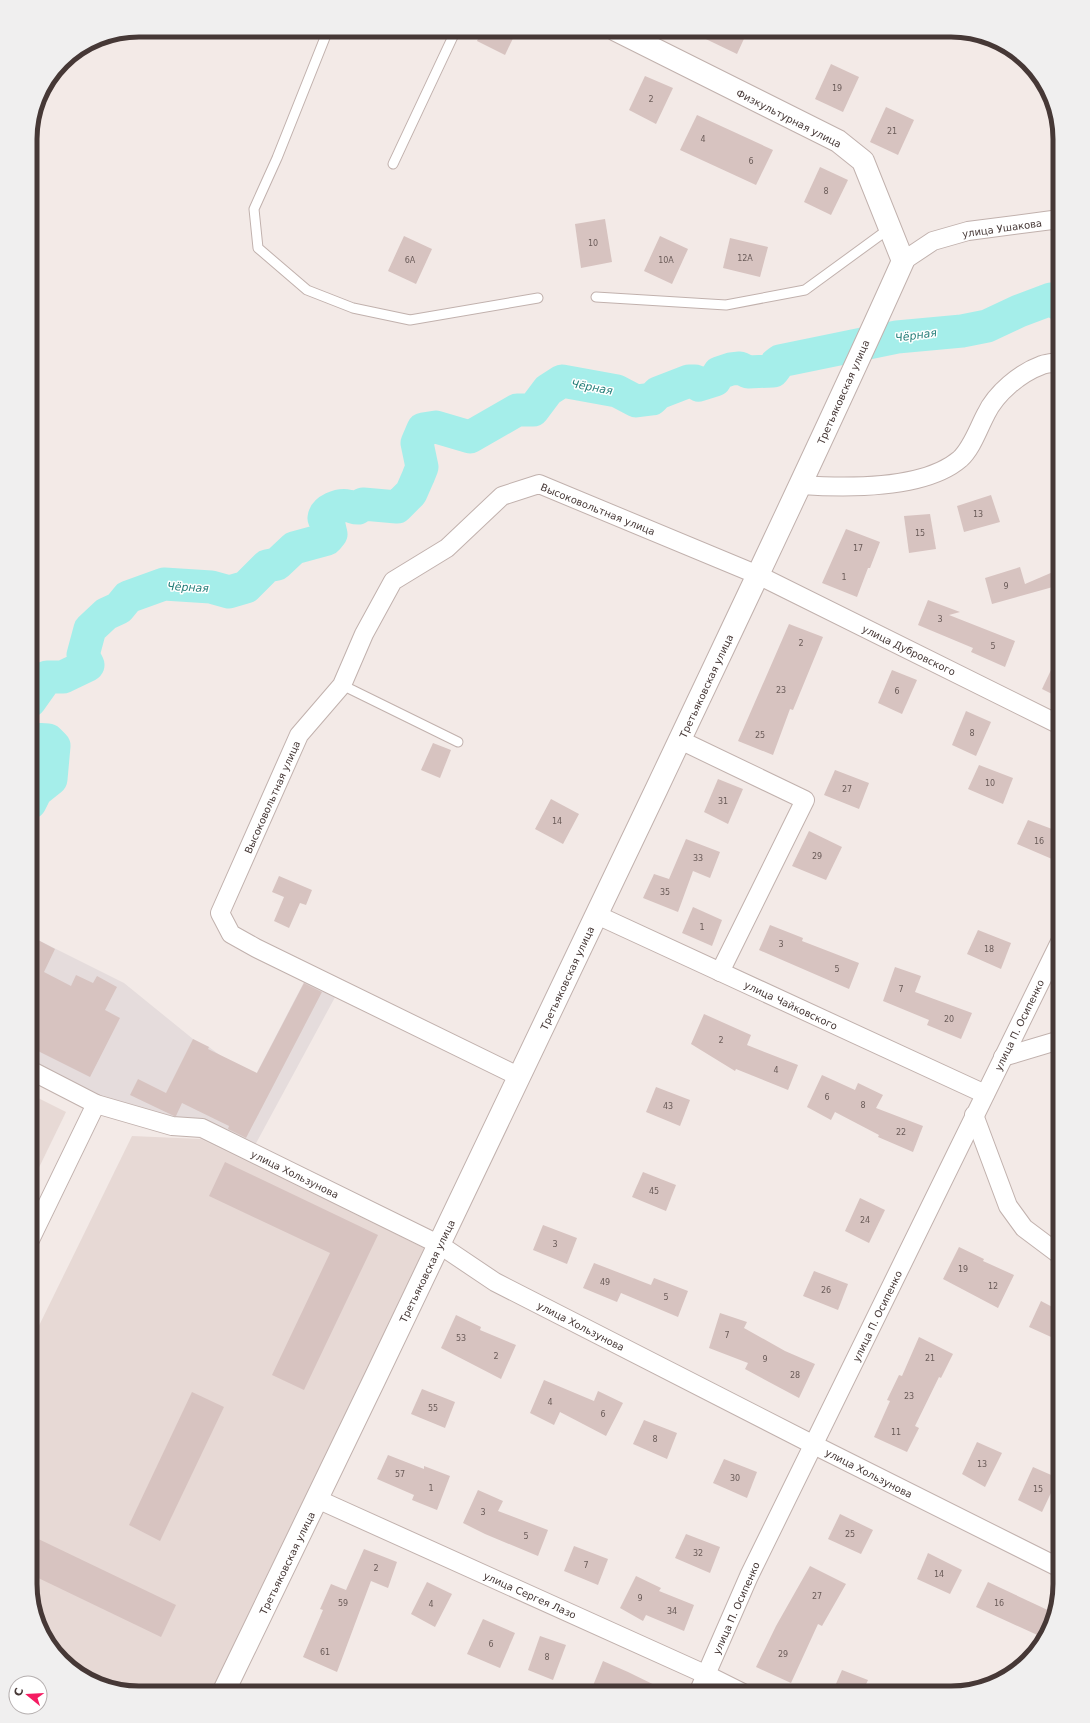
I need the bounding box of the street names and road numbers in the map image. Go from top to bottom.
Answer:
street label: Физкультурная улица [734,87,843,150]
street label: улица Ушакова [961,217,1043,240]
street label: Третьяковская улица [815,338,871,447]
street label: Высоковольтная улица [539,481,657,537]
street label: улица Дубровского [860,623,957,678]
street label: Третьяковская улица [677,633,735,741]
street label: Высоковольтная улица [243,739,302,855]
street label: Третьяковская улица [538,925,596,1033]
street label: улица П. Осипенко [993,978,1046,1073]
street label: улица Чайковского [742,979,839,1032]
street label: улица Хользунова [249,1148,340,1200]
street label: Третьяковская улица [397,1218,457,1325]
street label: улица П. Осипенко [851,1269,904,1364]
street label: улица Хользунова [535,1300,626,1353]
street label: улица Хользунова [823,1447,914,1500]
street label: Третьяковская улица [257,1510,317,1617]
street label: улица П. Осипенко [711,1560,762,1656]
street label: улица Сергея Лазо [482,1570,578,1621]

